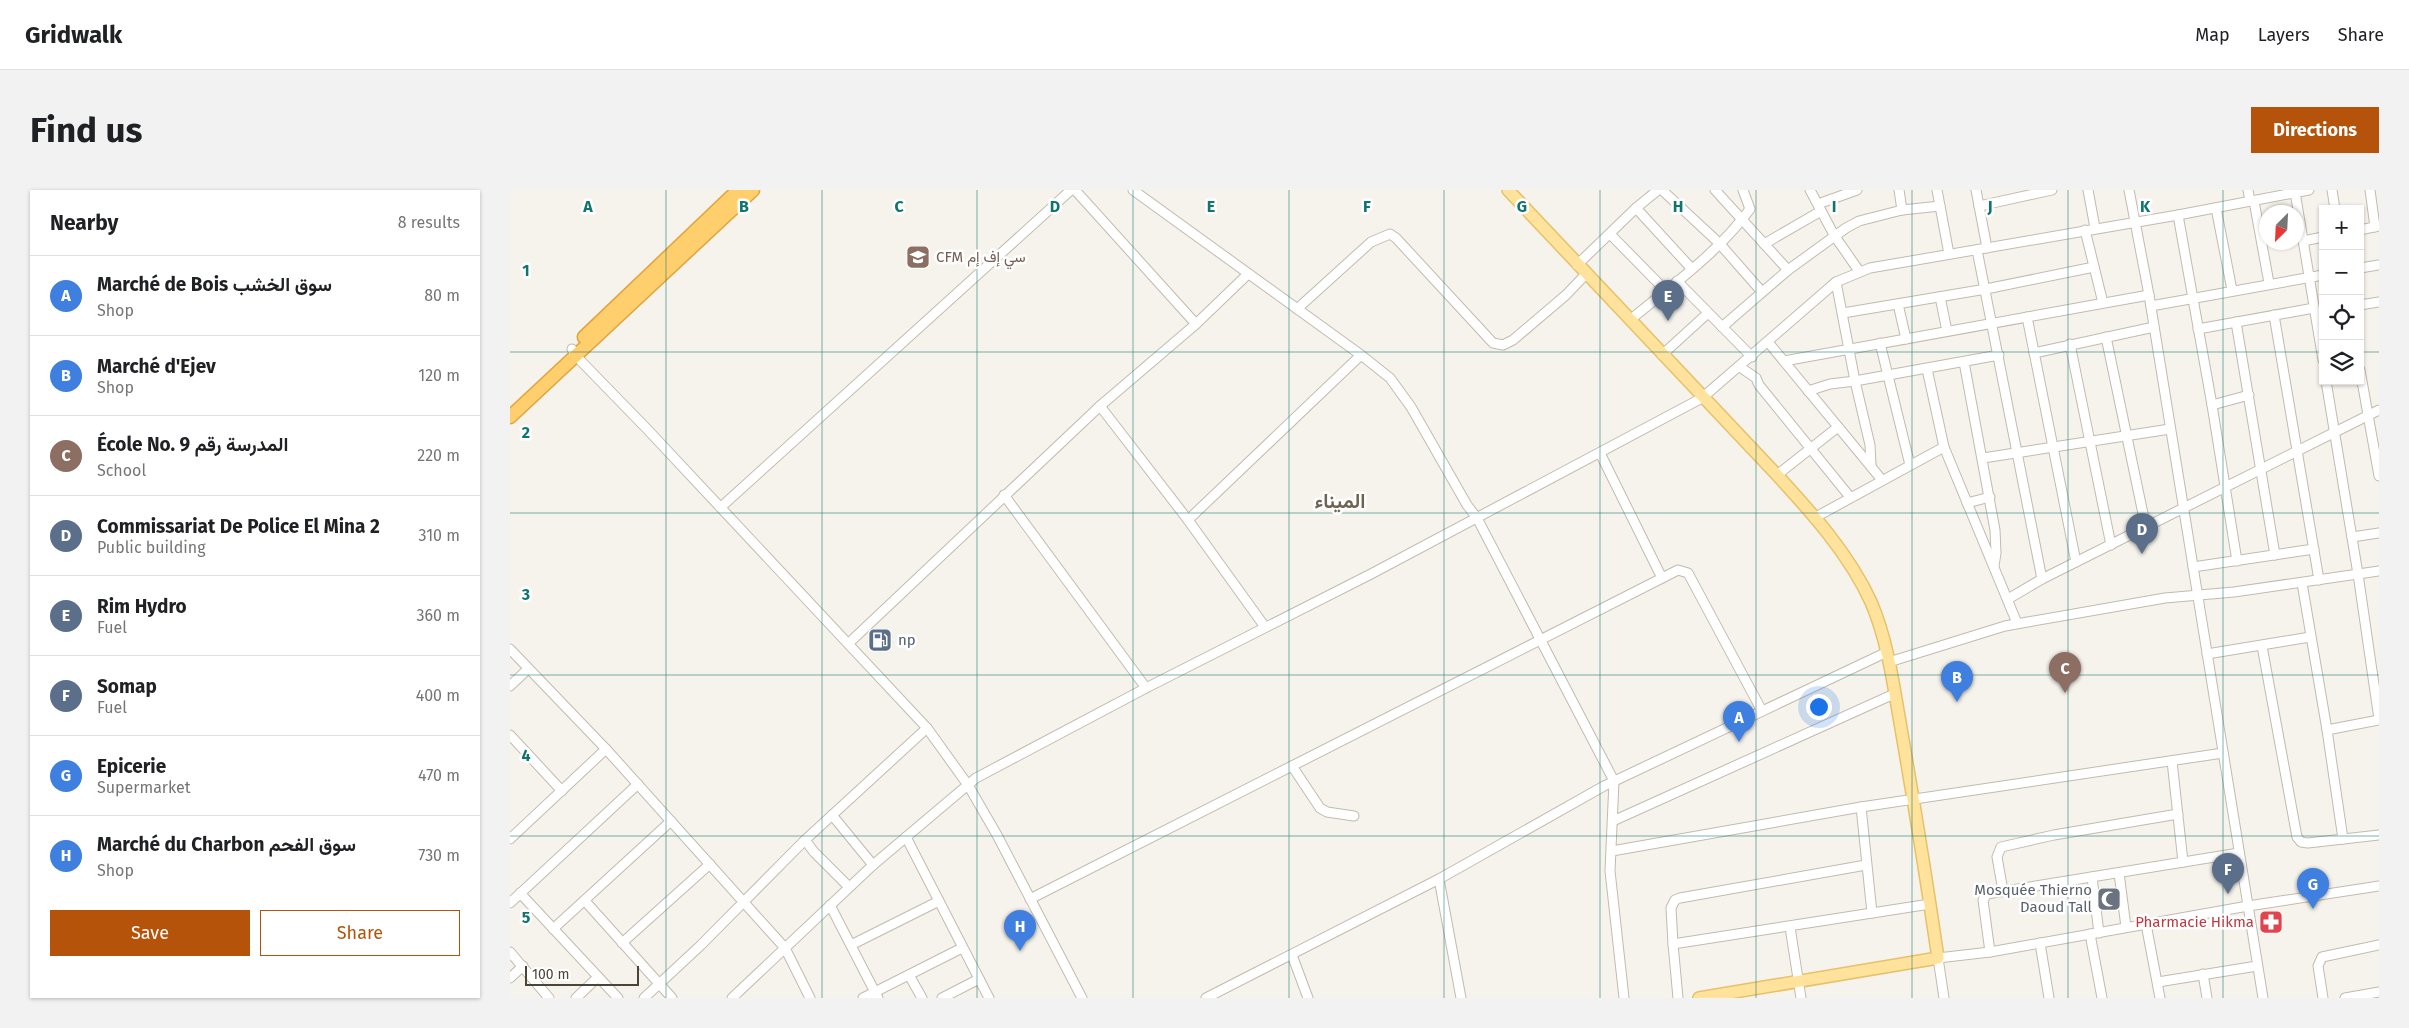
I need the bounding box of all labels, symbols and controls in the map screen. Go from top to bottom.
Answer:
text: Gridwalk [25,21,122,49]
text: Map [2195,24,2230,46]
text: Layers [2258,24,2310,46]
text: Share [2338,24,2384,46]
button: Directions [2251,107,2379,153]
text: Find us [30,109,142,151]
text: A [582,197,593,216]
text: B [739,197,749,216]
text: C [894,197,904,216]
text: D [1050,197,1060,216]
text: E [1207,197,1215,216]
text: F [1363,197,1371,216]
text: G [1517,197,1527,216]
text: H [1673,197,1683,216]
text: I [1832,197,1836,216]
text: J [1986,197,1993,216]
text: K [2140,197,2151,216]
north arrow [2259,205,2304,250]
map controls [2319,205,2364,385]
button: + [2319,205,2364,250]
text: Nearby [50,210,118,236]
text: 8 results [398,213,460,232]
school or university icon: CFM سي إف إم [905,244,931,270]
place label: CFM سي إف إم [936,248,1026,270]
button: − [2319,250,2364,295]
text: 1 [522,261,530,280]
text: Marché de Bois سوق الخشب [97,273,332,296]
pin: E [1652,280,1684,321]
text: A [61,286,71,305]
text: 80 m [424,286,460,305]
button: locate [2319,295,2364,340]
text: Shop [97,301,134,320]
button: layers [2319,340,2364,385]
text: Marché d'Ejev [97,355,216,378]
text: B [61,366,71,385]
text: 120 m [418,366,460,385]
text: Shop [97,378,134,397]
text: 2 [522,423,530,442]
text: École No. 9 المدرسة رقم [97,433,288,456]
text: C [61,446,71,465]
text: 220 m [417,446,460,465]
text: School [97,461,146,480]
district label: الميناء [1315,489,1365,513]
pin: D [2126,513,2158,554]
text: Commissariat De Police El Mina 2 [97,515,380,538]
text: D [61,526,71,545]
text: 310 m [419,526,460,545]
text: Public building [97,538,205,557]
text: 3 [521,585,530,604]
text: Rim Hydro [97,595,187,618]
text: E [62,606,70,625]
text: 360 m [417,606,460,625]
text: Fuel [97,618,127,637]
fuel station icon: np [867,627,893,653]
place label: np [898,631,916,649]
pin: C [2049,652,2081,693]
pin: B [1941,661,1973,702]
text: Somap [97,675,157,698]
text: F [62,686,70,705]
text: 400 m [416,686,460,705]
your location [1806,694,1832,720]
text: Fuel [97,698,127,717]
pin: A [1723,701,1755,742]
text: 4 [521,746,531,765]
text: Epicerie [97,755,166,778]
text: G [61,766,71,785]
text: 470 m [418,766,460,785]
text: Supermarket [97,778,191,797]
text: Marché du Charbon سوق الفحم [97,833,356,856]
text: H [61,846,71,865]
text: 730 m [418,846,460,865]
pin: F [2212,853,2244,894]
text: Shop [97,861,134,880]
pin: G [2297,868,2329,909]
place label: Mosquée Thierno Daoud Tall [1974,881,2093,916]
mosque icon: Mosquée Thierno Daoud Tall [2096,886,2122,912]
text: 5 [522,908,531,927]
pharmacy icon: Pharmacie Hikma [2258,909,2284,935]
button: Save [50,910,250,956]
button: Share [260,910,460,956]
pin: H [1004,910,1036,951]
place label: Pharmacie Hikma [2135,913,2254,931]
scale bar [525,963,639,986]
text: 100 m [532,966,569,983]

